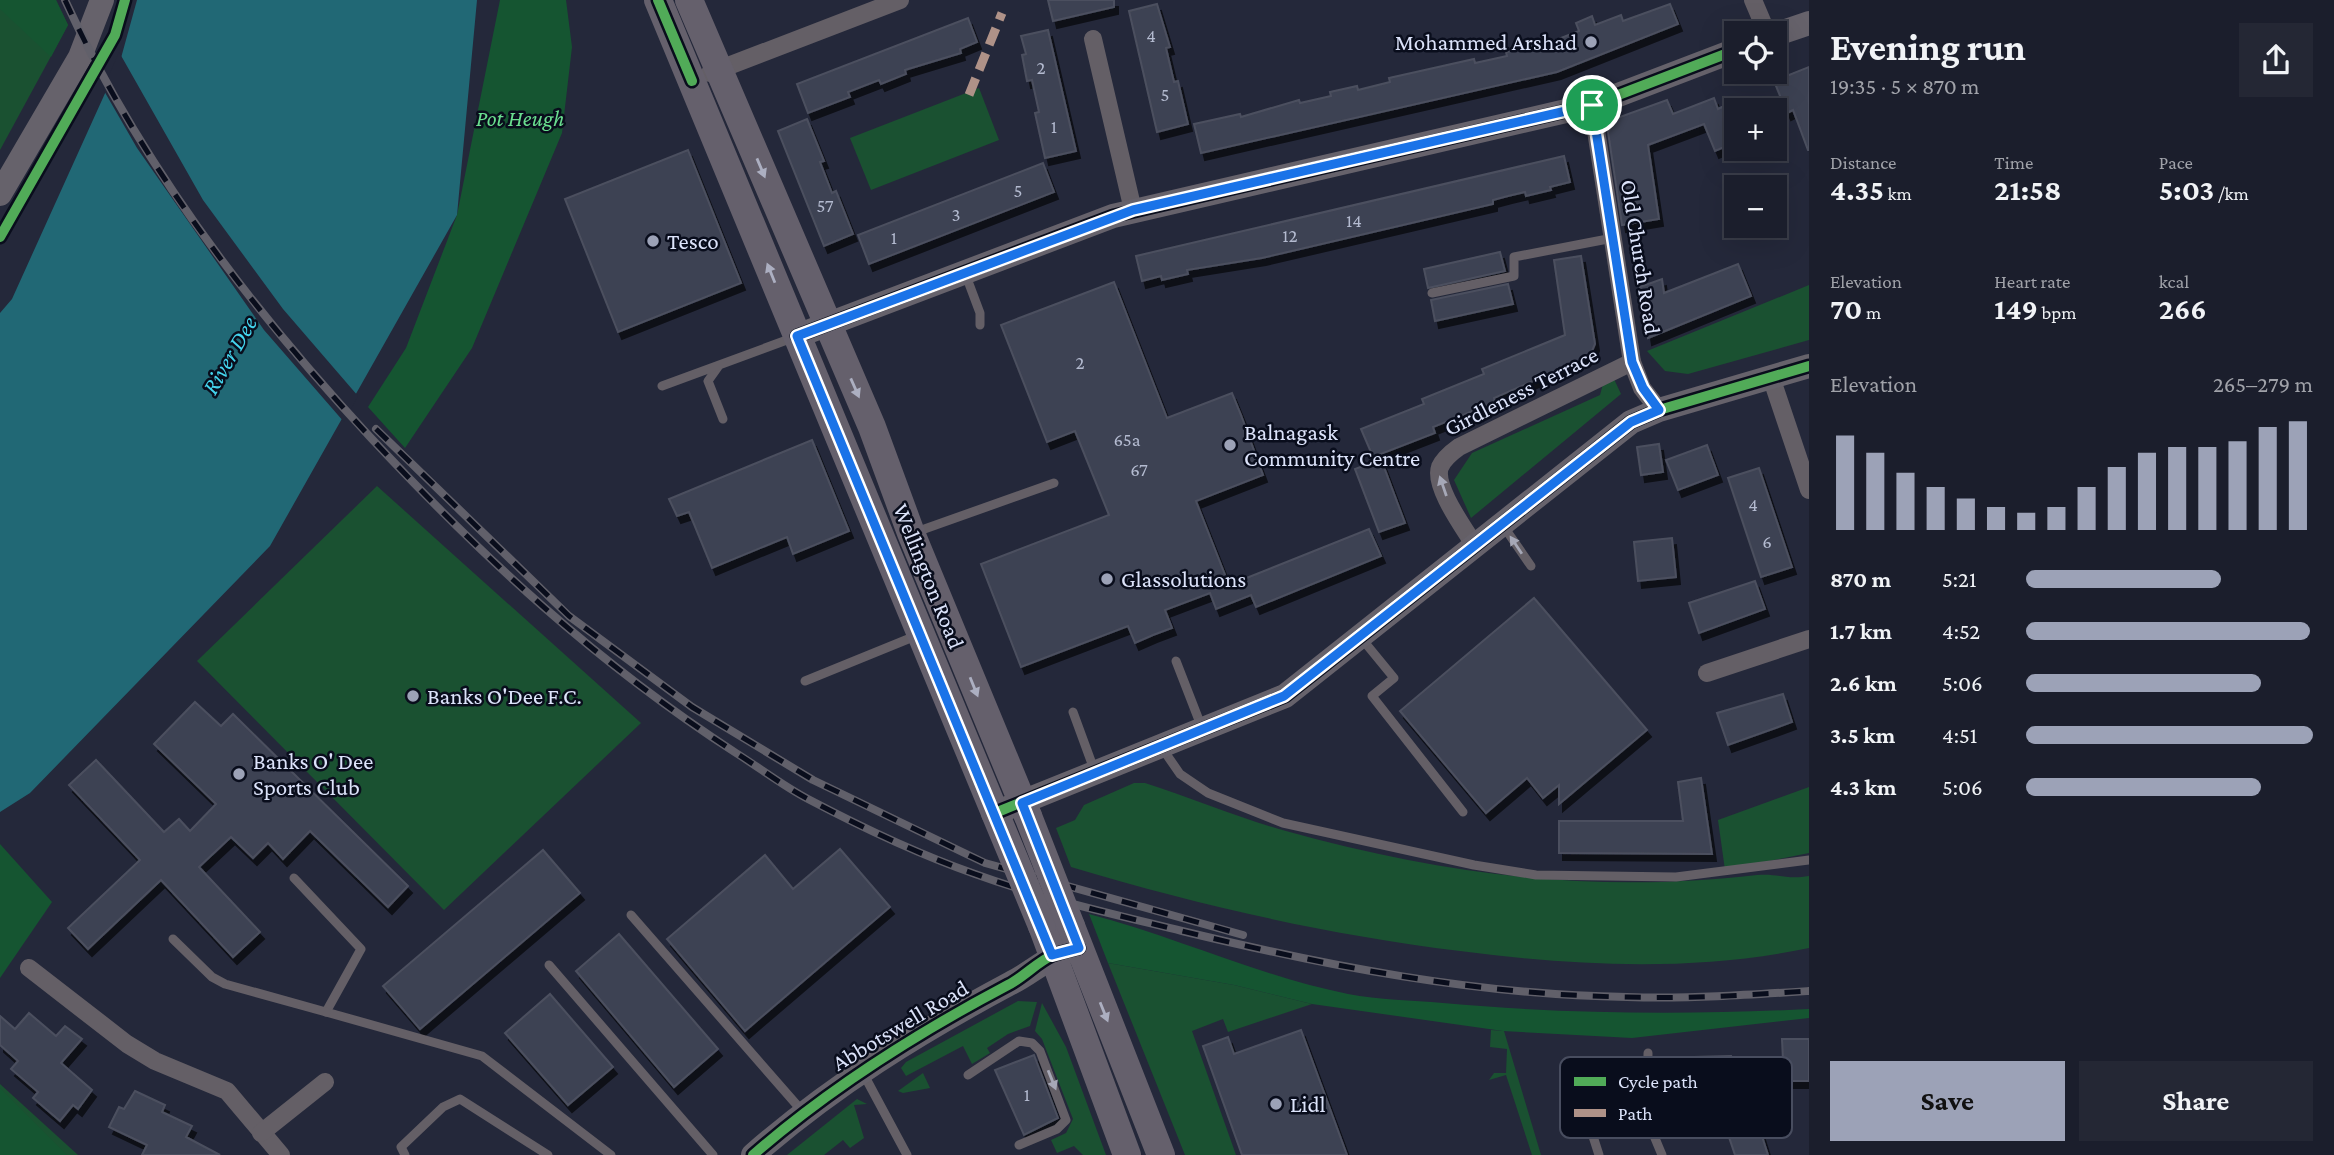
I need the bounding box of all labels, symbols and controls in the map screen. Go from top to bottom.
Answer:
map controls [1724,21,1787,238]
button: locate [1724,21,1787,84]
button: share [2239,23,2313,97]
house number: 4 [1146,25,1156,46]
text: Evening run [1830,26,2026,68]
place label: Mohammed Arshad [1395,29,1577,55]
marker: Mohammed Arshad [1583,34,1599,50]
house number: 2 [1036,57,1046,78]
text: 19:35 · 5 × 870 m [1830,73,1980,99]
pin [1562,75,1622,135]
house number: 5 [1161,84,1169,105]
icon: arrive [1573,86,1611,124]
button: + [1724,98,1787,161]
park label: Pot Heugh [476,105,564,131]
house number: 1 [1051,116,1057,137]
text: Distance [1830,152,1896,173]
text: Time [1994,152,2033,173]
text: Pace [2159,152,2193,173]
one-way arrow [756,157,767,178]
text: 4.35 [1830,173,1884,206]
text: 21:58 [1994,173,2061,206]
text: 5:03 [2159,173,2214,206]
button: − [1724,175,1787,238]
street label: Old Church Road [1616,178,1666,336]
house number: 5 [1014,180,1022,201]
text: km [1884,183,1912,204]
text: /km [2214,183,2249,204]
house number: 57 [816,195,834,216]
house number: 3 [951,204,961,225]
house number: 14 [1346,210,1362,231]
house number: 12 [1282,225,1298,246]
house number: 1 [891,227,897,248]
place label: Tesco [667,228,719,254]
marker: Tesco [645,233,661,249]
one-way arrow [765,262,776,283]
text: Elevation [1830,271,1902,292]
text: Heart rate [1994,271,2070,292]
text: kcal [2159,271,2189,292]
text: 70 [1830,292,1862,325]
text: 149 [1994,292,2038,325]
text: 266 [2159,292,2207,325]
text: m [1862,302,1881,323]
text: bpm [2038,302,2077,323]
water label: River Dee [196,311,262,399]
street label: Girdleness Terrace [1440,341,1602,441]
house number: 2 [1075,352,1085,373]
text: Elevation [1830,371,1917,397]
text: 265–279 m [2213,371,2313,397]
one-way arrow [849,378,861,398]
place label: Balnagask Community Centre [1244,419,1420,471]
house number: 65a [1113,429,1141,450]
marker: Balnagask Community Centre [1222,437,1238,453]
house number: 67 [1130,459,1148,480]
one-way arrow [1437,475,1448,496]
house number: 4 [1748,494,1758,515]
street label: Wellington Road [888,500,970,652]
house number: 6 [1762,531,1772,552]
one-way arrow [1509,536,1523,554]
place label: Glassolutions [1121,566,1246,592]
text: 870 m [1830,566,1891,592]
text: 5:21 [1942,566,1977,592]
marker: Glassolutions [1099,571,1115,587]
text: 1.7 km [1830,618,1892,644]
text: 4:52 [1942,618,1980,644]
text: 2.6 km [1830,670,1897,696]
text: 5:06 [1942,670,1983,696]
one-way arrow [969,677,980,698]
place label: Banks O'Dee F.C. [427,683,582,709]
marker: Banks O'Dee F.C. [405,688,421,704]
text: 3.5 km [1830,722,1895,748]
text: 4:51 [1942,722,1977,748]
place label: Banks O' Dee Sports Club [253,748,373,800]
marker: Banks O' Dee Sports Club [231,766,247,782]
text: 4.3 km [1830,774,1896,800]
text: 5:06 [1942,774,1983,800]
street label: Abbotswell Road [827,974,973,1076]
one-way arrow [1099,1001,1110,1022]
legend [1560,1057,1792,1138]
button: Save [1830,1061,2065,1141]
button: Share [2079,1061,2313,1141]
one-way arrow [1046,1070,1057,1091]
text: Cycle path [1618,1071,1698,1092]
house number: 1 [1024,1084,1030,1105]
place label: Lidl [1290,1091,1326,1117]
marker: Lidl [1268,1096,1284,1112]
text: Path [1618,1103,1653,1124]

